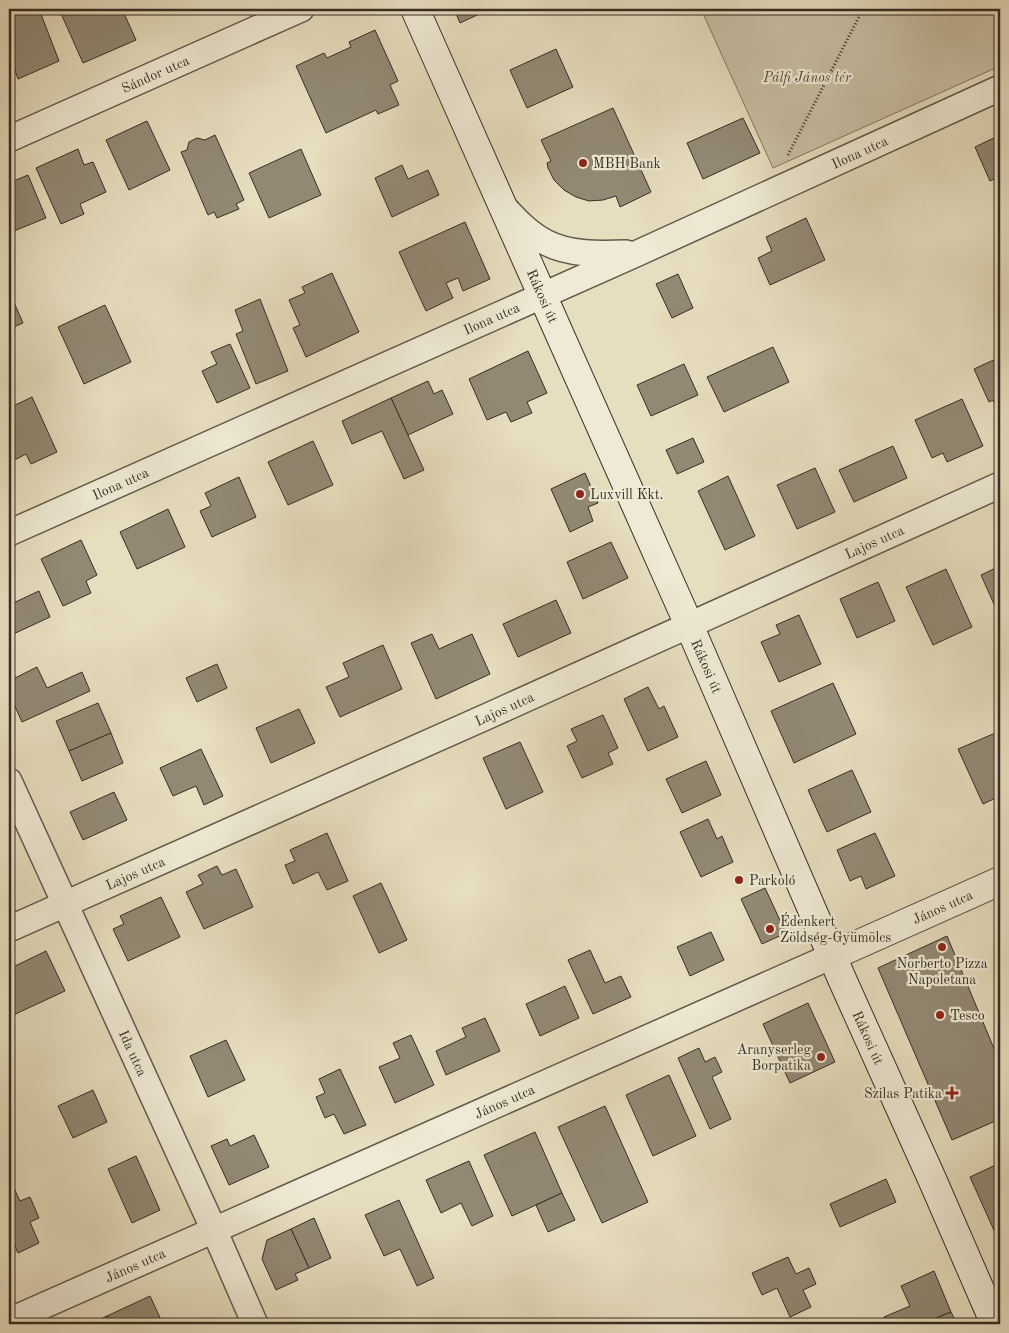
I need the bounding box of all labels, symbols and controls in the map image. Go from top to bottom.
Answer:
street label: Sándor utca [120,54,192,96]
park label: Pálfi János tér [762,71,852,86]
street label: Ilona utca [830,134,890,172]
marker: MBH Bank [577,157,589,169]
place label: MBH Bank [593,157,661,171]
street label: Rákosi út [524,267,560,325]
street label: Ilona utca [461,301,522,338]
street label: Ilona utca [91,466,151,503]
marker: Luxvill Kkt. [574,488,586,500]
place label: Luxvill Kkt. [590,488,664,502]
street label: Lajos utca [843,523,906,562]
street label: Rákosi út [688,637,724,696]
street label: Lajos utca [473,690,536,729]
street label: Lajos utca [104,855,167,893]
marker: Parkoló [733,874,745,886]
place label: Parkoló [749,874,796,888]
street label: János utca [911,888,975,927]
place label: Édenkert Zöldség-Gyümölcs [780,912,891,945]
marker: Édenkert Zöldség-Gyümölcs [764,923,776,935]
marker: Norberto Pizza Napoletana [936,941,948,953]
place label: Norberto Pizza Napoletana [896,957,988,987]
street label: Rákosi út [849,1009,886,1067]
marker: Tesco [934,1009,946,1021]
place label: Tesco [950,1009,985,1023]
street label: Ida utca [116,1028,149,1079]
place label: Aranyserleg Borpatika [737,1043,811,1073]
marker: Aranyserleg Borpatika [815,1051,827,1063]
street label: János utca [473,1083,537,1122]
place label: Szilas Patika [864,1087,942,1101]
marker: Szilas Patika [946,1087,958,1099]
street label: János utca [103,1246,168,1285]

